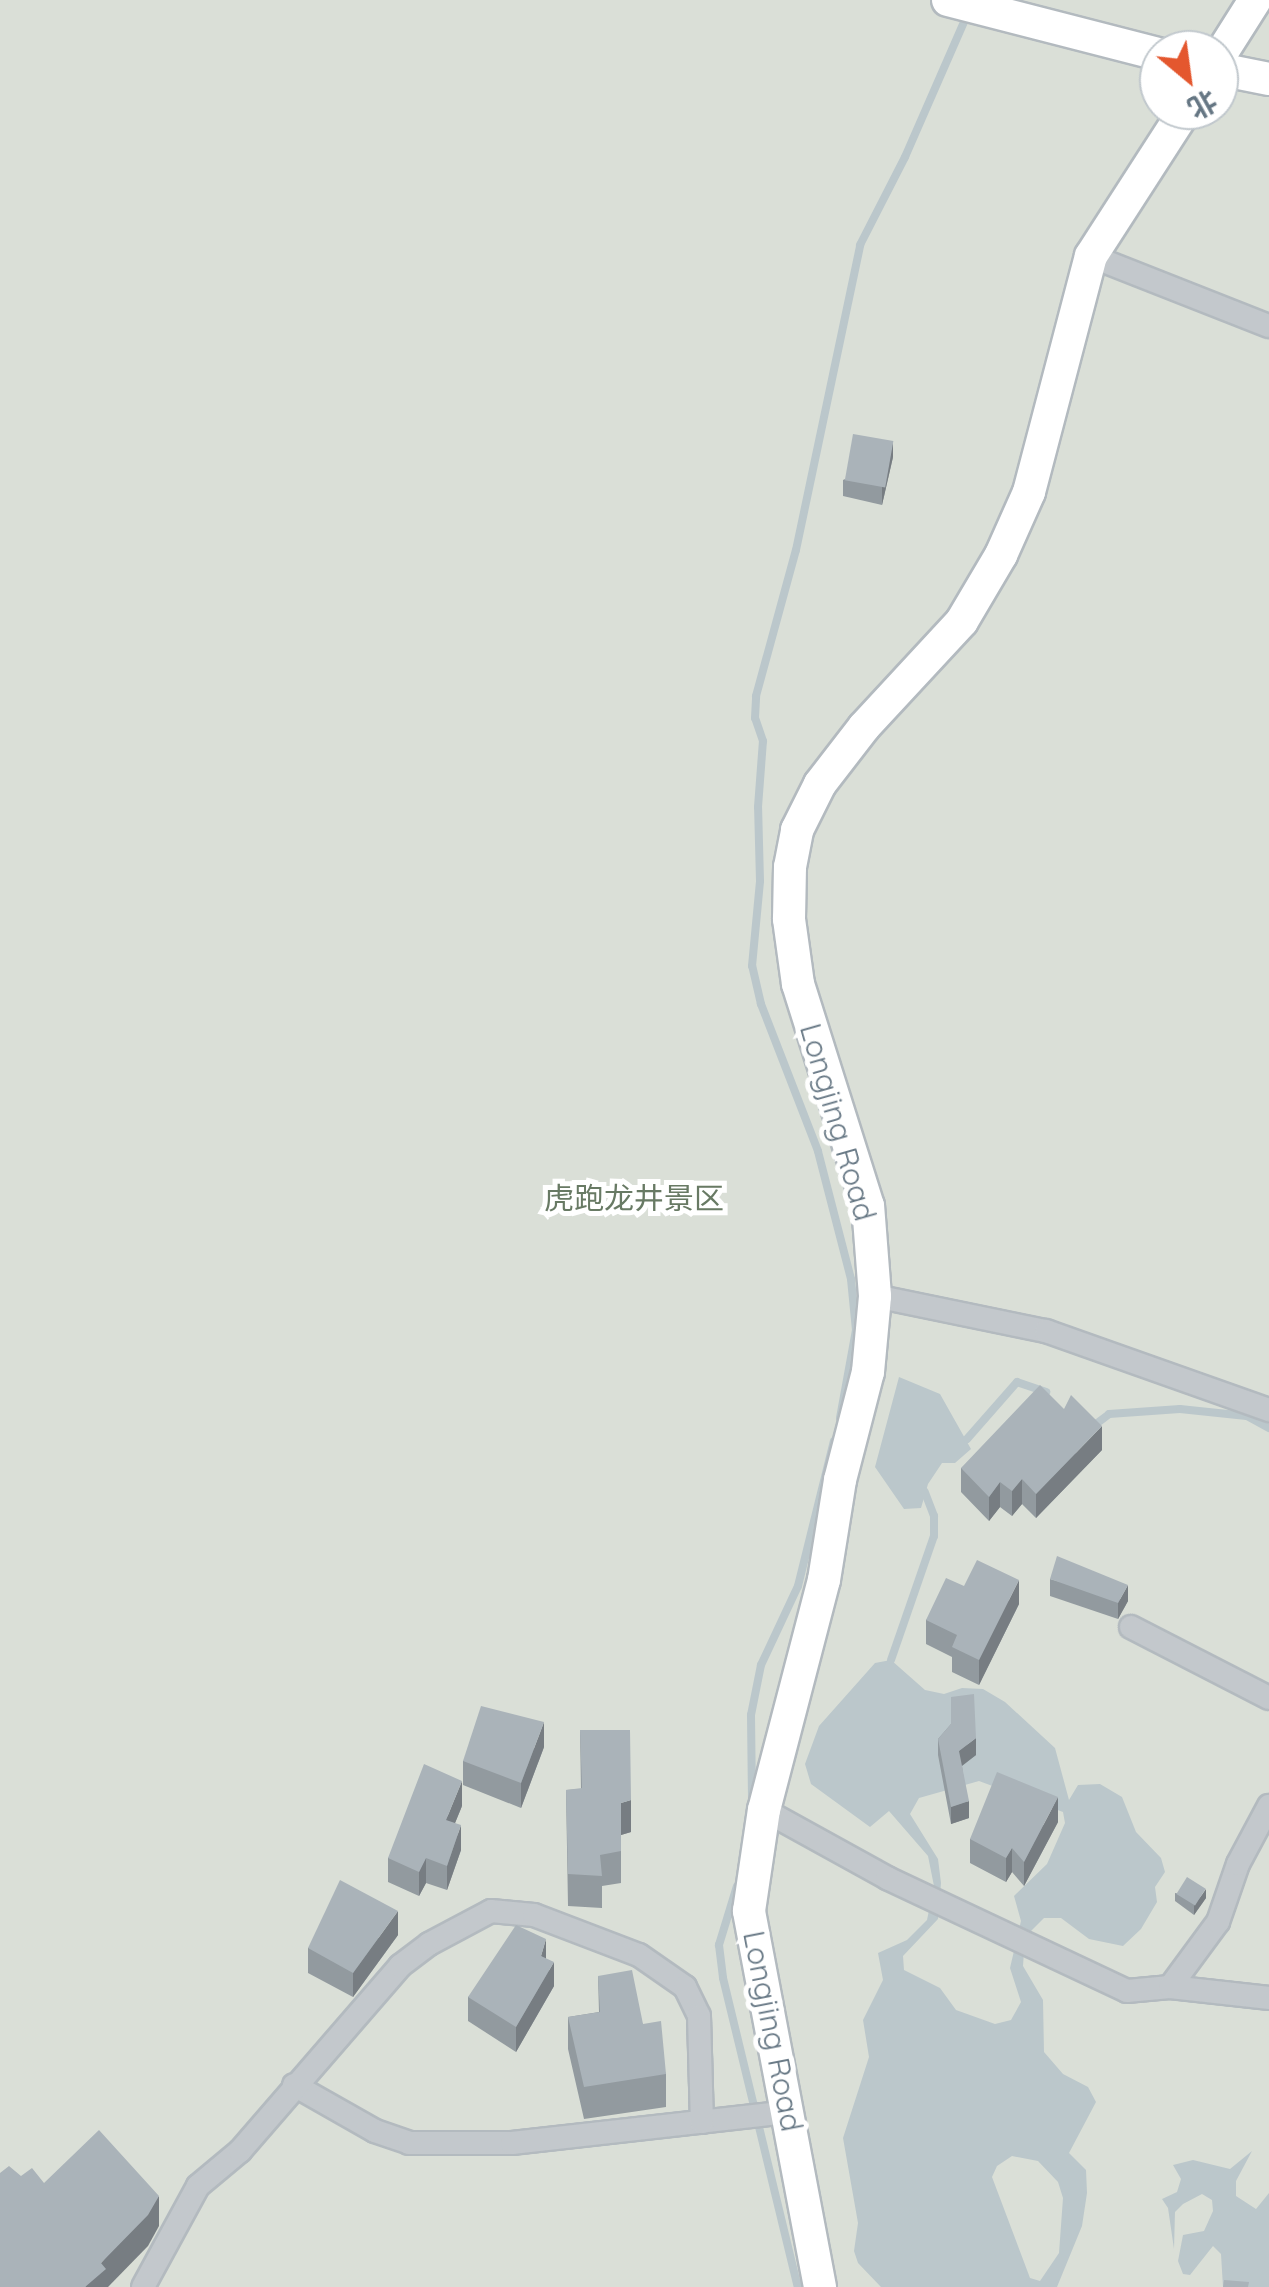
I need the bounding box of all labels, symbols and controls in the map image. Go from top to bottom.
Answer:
north arrow [1139,30,1239,130]
text: 北 [1182,83,1224,127]
street label: Longjing Road [793,1019,883,1225]
park label: 虎跑龙井景区 [544,1180,724,1216]
street label: Longjing Road [736,1928,810,2134]

